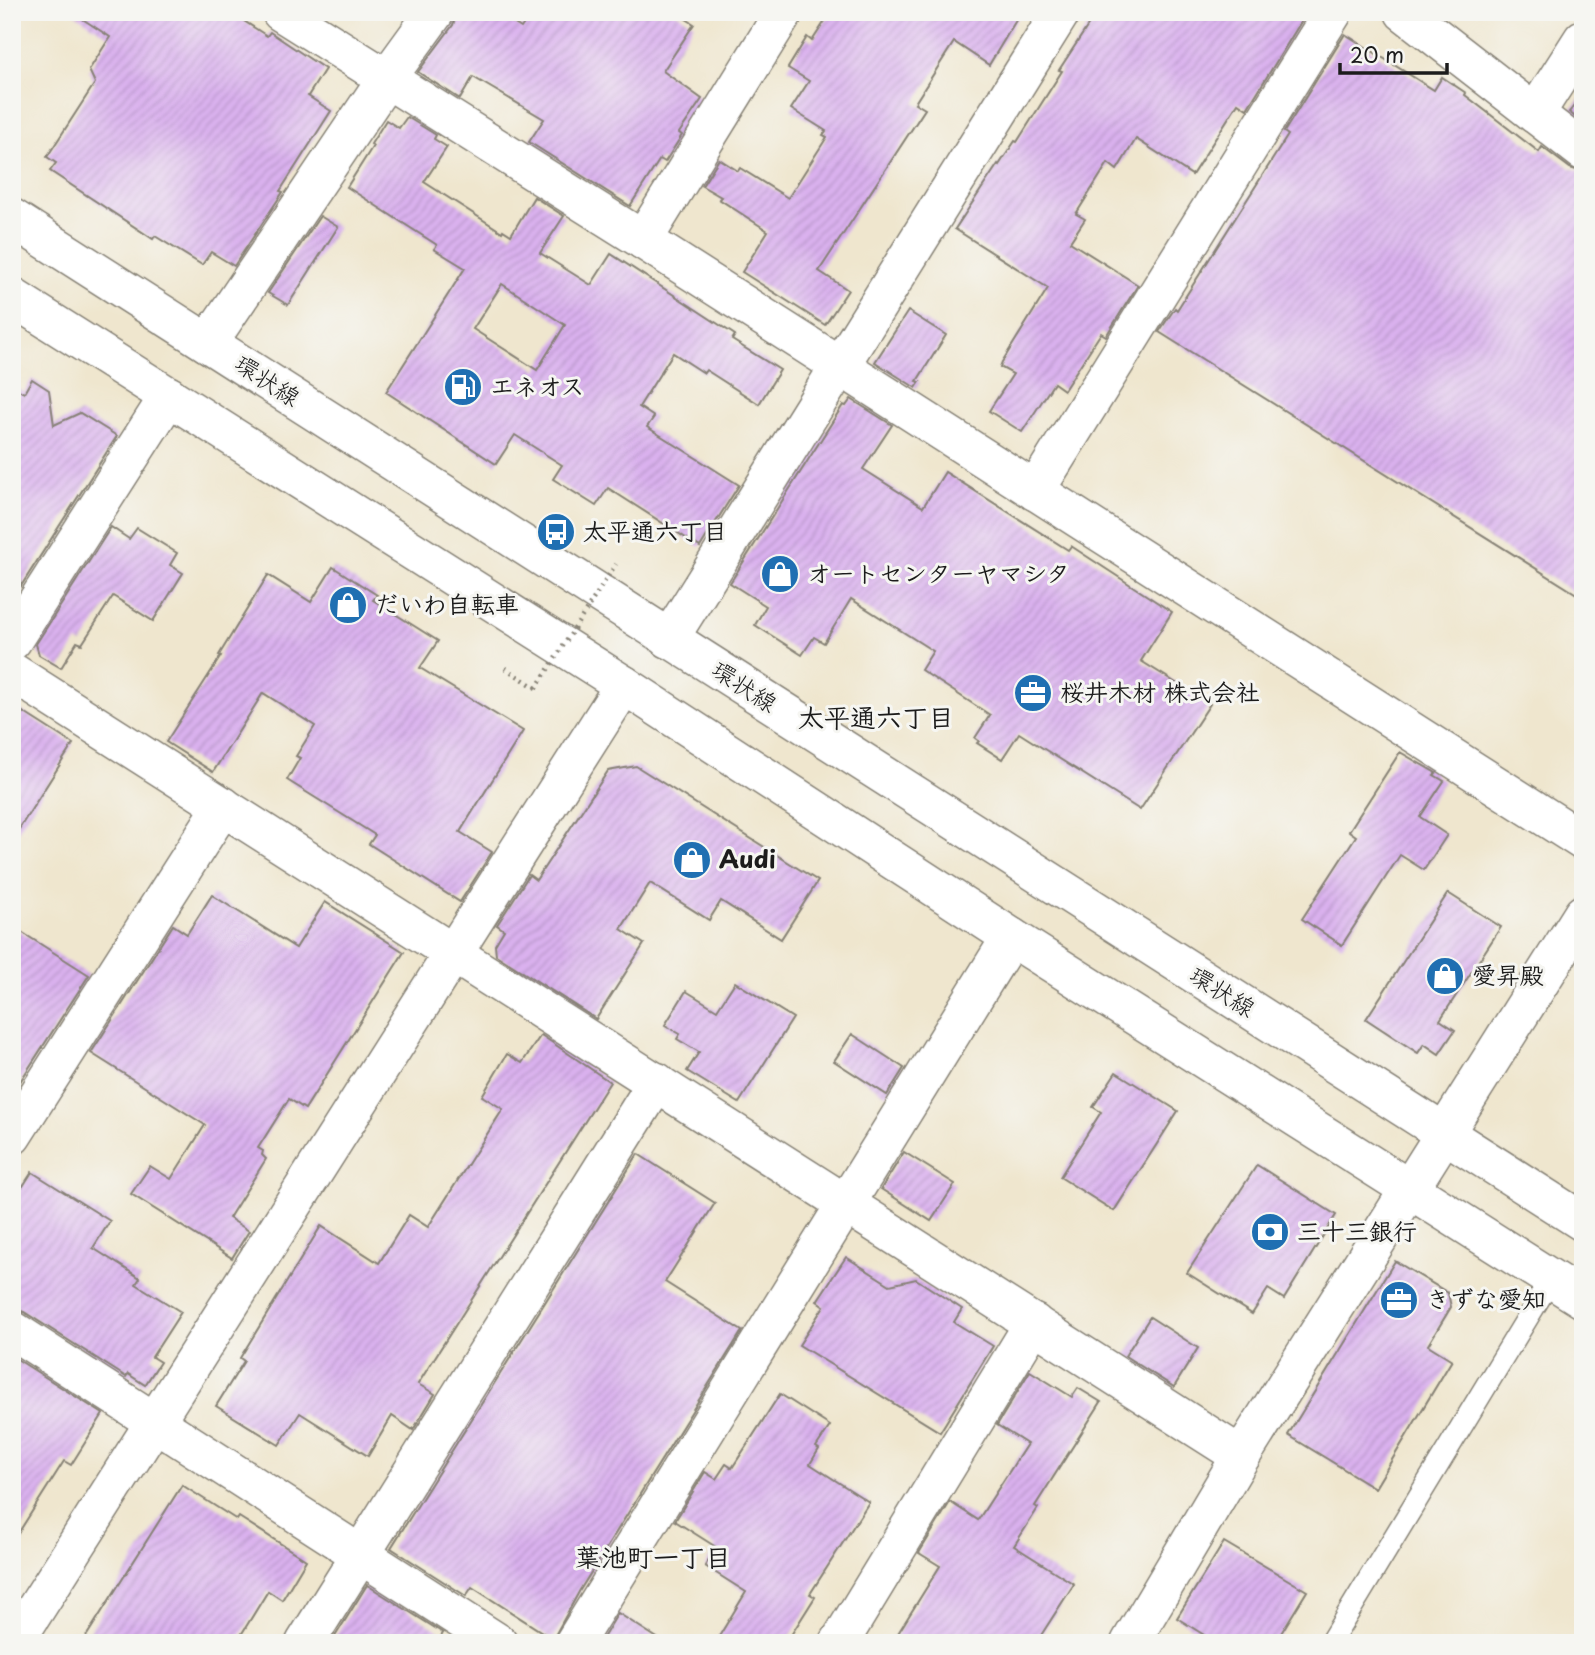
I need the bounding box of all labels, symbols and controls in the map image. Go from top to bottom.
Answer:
scale bar [1340,32,1446,76]
text: 20 m [1350,38,1404,70]
street label: 環状線 [228,345,308,414]
fuel station icon: エネオス [442,366,484,408]
place label: エネオス [490,367,585,403]
bus stop icon: 太平通六丁目 [535,511,577,553]
place label: 太平通六丁目 [583,512,727,548]
shop icon: オートセンターヤマシタ [759,553,801,595]
place label: オートセンターヤマシタ [807,554,1070,590]
shop icon: だいわ自転車 [327,584,369,626]
place label: だいわ自転車 [375,585,519,621]
street label: 環状線 [705,651,785,720]
office icon: 桜井木材 株式会社 [1012,672,1054,714]
place label: 桜井木材 株式会社 [1060,673,1260,709]
district label: 太平通六丁目 [798,697,954,736]
shop icon: Audi [671,839,713,881]
place label: Audi [719,840,776,876]
shop icon: 愛昇殿 [1424,955,1466,997]
street label: 環状線 [1183,956,1263,1025]
place label: 愛昇殿 [1472,956,1544,992]
bank icon: 三十三銀行 [1249,1211,1291,1253]
place label: 三十三銀行 [1297,1212,1417,1248]
office icon: きずな愛知 [1378,1279,1420,1321]
place label: きずな愛知 [1426,1280,1546,1316]
district label: 葉池町一丁目 [575,1537,731,1576]

